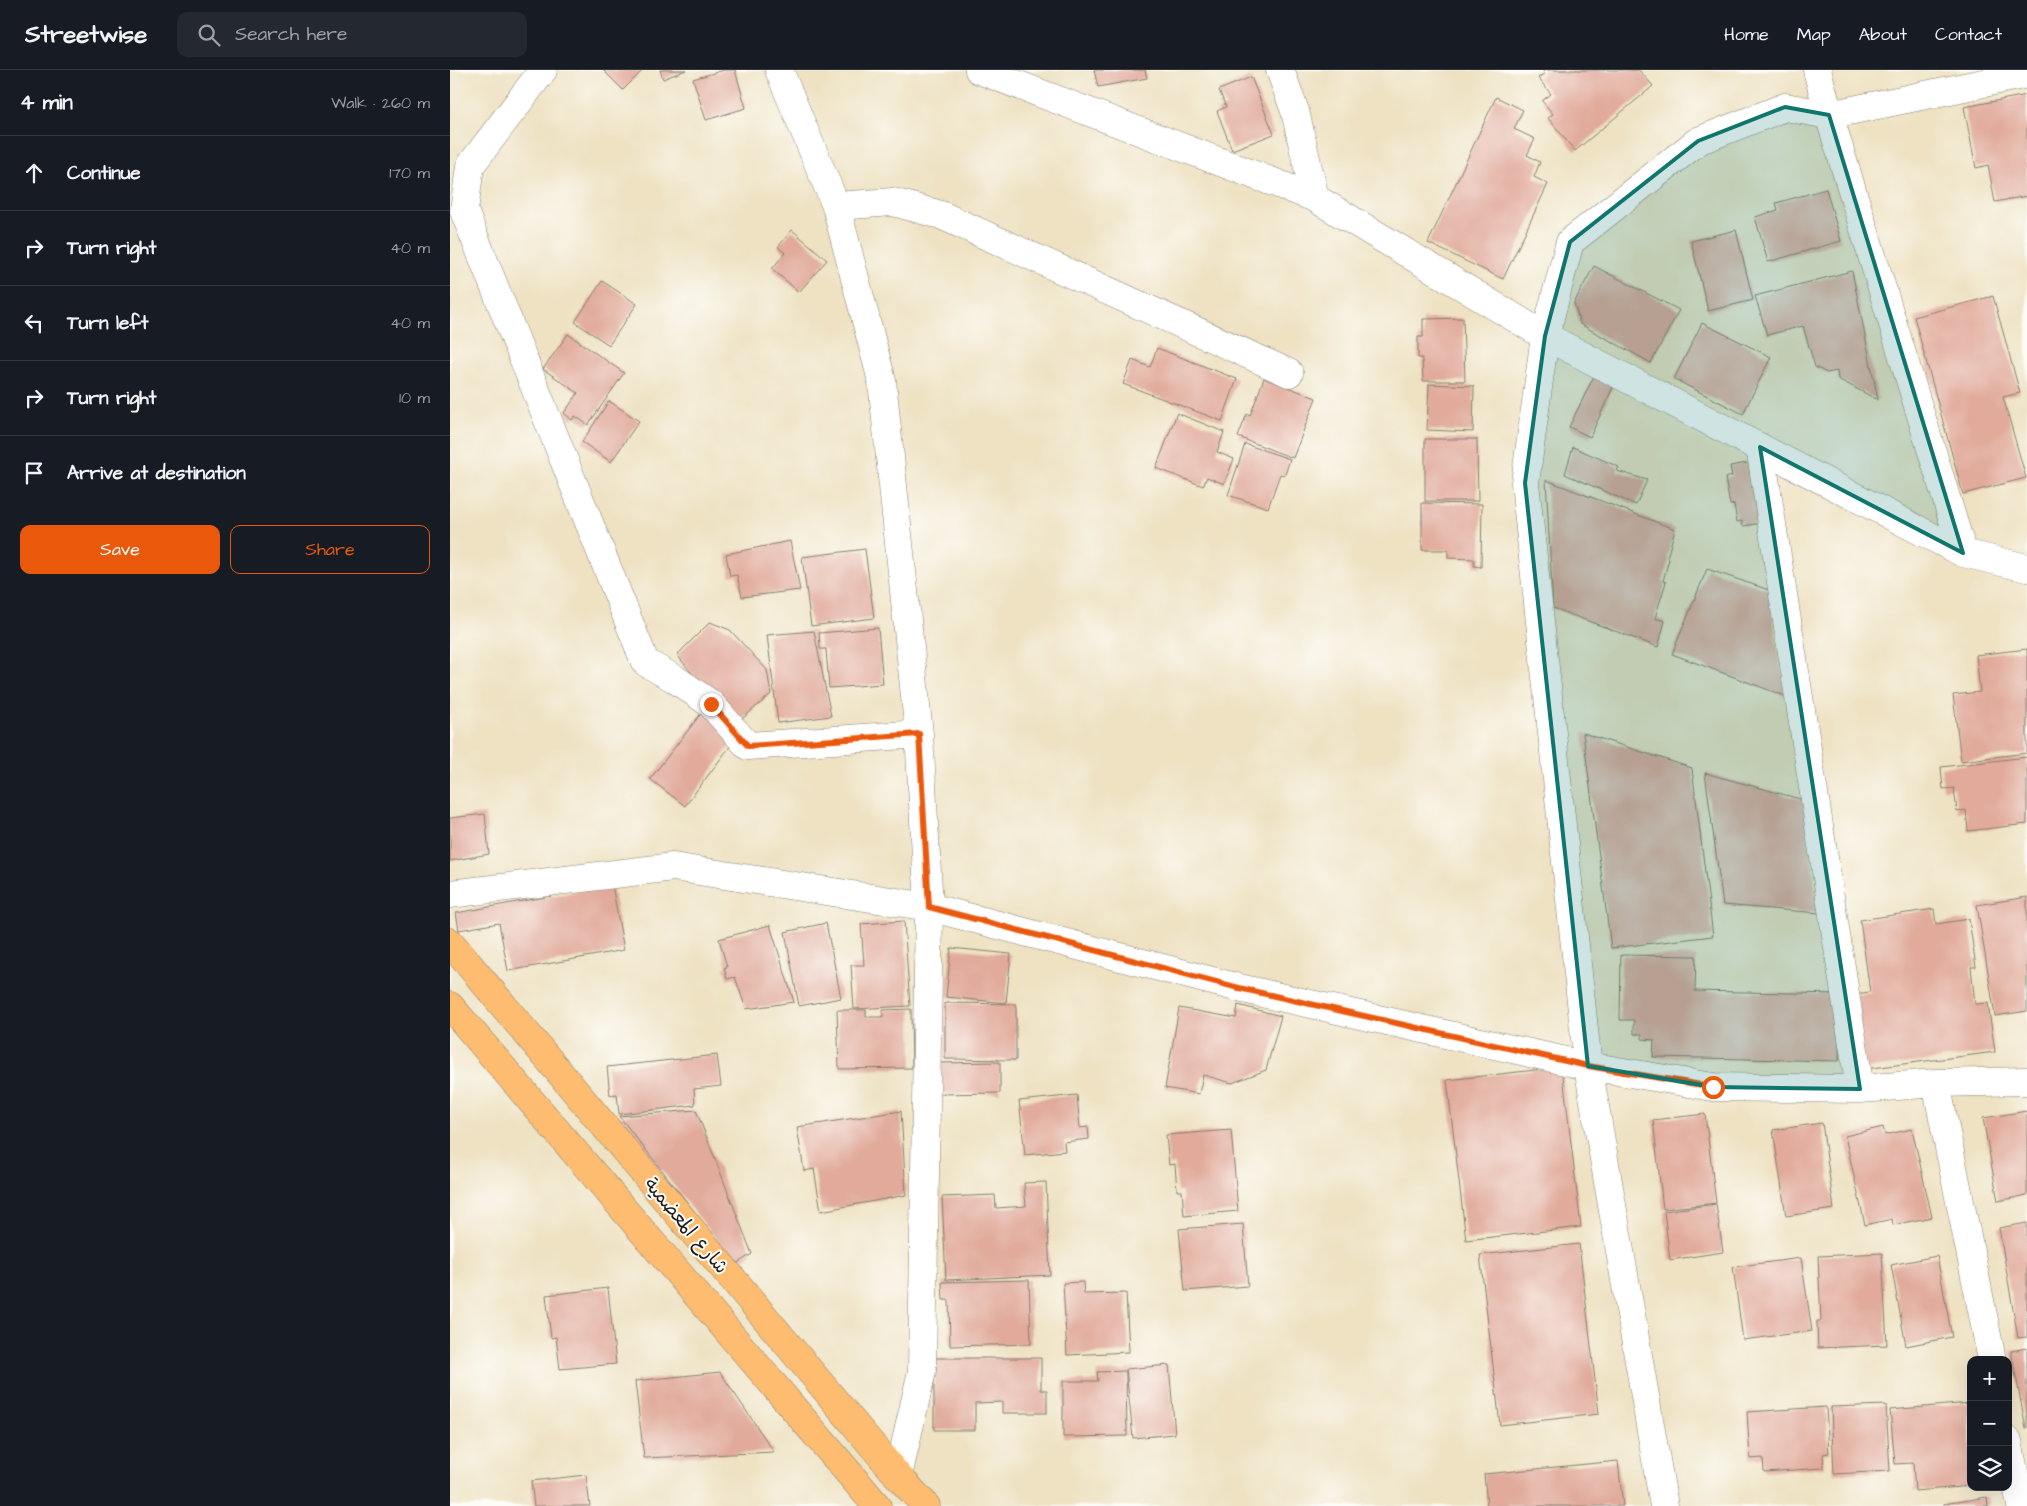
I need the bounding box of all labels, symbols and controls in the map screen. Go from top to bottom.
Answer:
search box [177,12,527,57]
text: Streetwise [25,18,147,52]
icon: search [195,21,223,49]
text: Search here [235,21,347,48]
text: Home [1724,22,1769,47]
text: Map [1797,22,1831,47]
text: About [1859,22,1907,47]
text: Contact [1935,22,2002,47]
text: 4 min [20,88,73,117]
text: Walk · 260 m [331,92,430,114]
icon: ahead [20,159,48,187]
text: Continue [67,160,141,187]
text: 170 m [389,162,430,184]
icon: right [20,234,48,262]
text: Turn right [67,235,156,262]
text: 40 m [390,237,430,259]
icon: left [20,309,48,337]
text: Turn left [67,310,148,337]
text: 40 m [390,312,430,334]
icon: right [20,384,48,412]
text: Turn right [67,385,156,412]
text: 10 m [399,387,430,409]
icon: arrive [20,459,48,487]
text: Arrive at destination [67,460,246,487]
button: Save [20,525,220,574]
button: Share [230,525,430,574]
route end [700,693,723,716]
route start [1702,1076,1725,1099]
street label: شارع المعضمية [637,1172,734,1280]
map controls [1967,1356,2012,1491]
button: + [1967,1356,2012,1401]
button: − [1967,1401,2012,1446]
button: layers [1967,1446,2012,1491]

